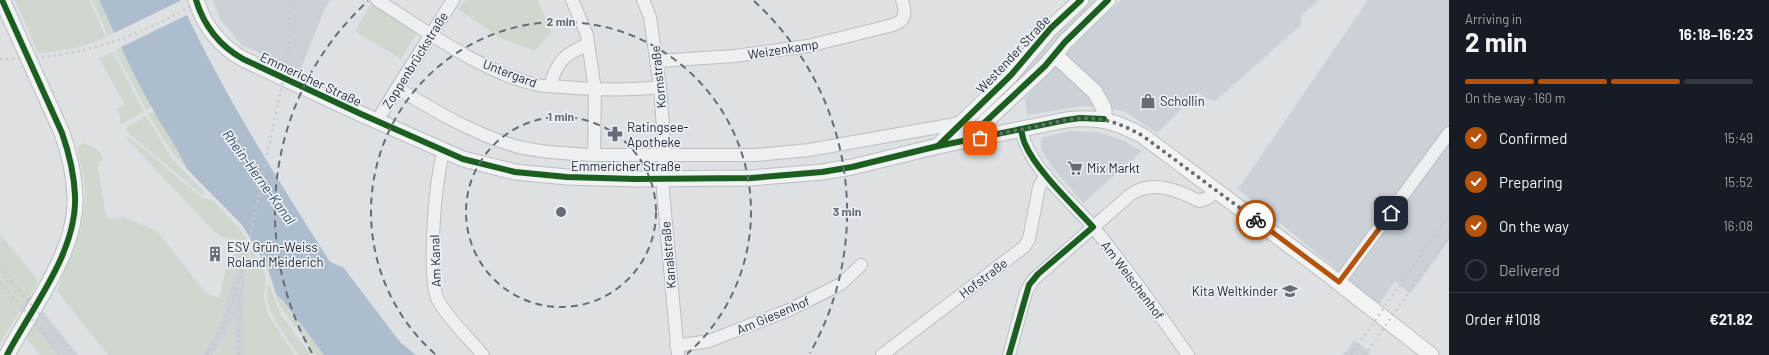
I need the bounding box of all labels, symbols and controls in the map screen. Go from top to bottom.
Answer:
street label: Zoppenbrückstraße [379,9,451,111]
street label: Westender Straße [973,11,1053,97]
text: Arriving in [1465,11,1522,27]
text: 2 min [547,14,575,28]
text: 16:18–16:23 [1678,25,1753,43]
text: 2 min [1465,26,1527,57]
street label: Weizenkamp [746,35,820,63]
street label: Kornstraße [647,45,669,109]
street label: Emmericher Straße [258,48,364,110]
street label: Untergard [481,55,539,91]
text: On the way · 160 m [1465,90,1566,106]
shop icon: Schollin [1139,92,1157,110]
place label: Schollin [1160,93,1205,109]
text: 1 min [548,109,574,123]
place label: Ratingsee- Apotheke [627,119,689,150]
pin [963,121,997,155]
pharmacy icon: Ratingsee- Apotheke [606,125,624,143]
water label: Rhein-Herne-Kanal [219,126,300,227]
icon: bag [969,127,991,149]
icon: check [1465,127,1487,149]
text: Confirmed [1499,129,1567,147]
text: 15:49 [1723,130,1753,146]
street label: Emmericher Straße [571,158,681,174]
supermarket icon: Mix Markt [1066,159,1084,177]
place label: Mix Markt [1087,160,1140,176]
icon: check [1465,171,1487,193]
text: Preparing [1499,173,1563,191]
text: 15:52 [1724,174,1753,190]
pin [1374,196,1408,230]
courier [1236,200,1276,240]
icon: home [1380,202,1402,224]
text: 3 min [833,204,861,218]
centre of rings [554,205,568,219]
icon: bike [1245,209,1267,231]
icon: check [1465,215,1487,237]
text: On the way [1499,217,1569,235]
text: 16:08 [1723,218,1753,234]
street label: Kanalstraße [657,221,679,289]
street label: Am Kanal [426,235,444,287]
street label: Am Welschenhof [1098,238,1168,323]
place label: ESV Grün-Weiss Roland Meiderich [227,239,324,270]
building icon: ESV Grün-Weiss Roland Meiderich [206,245,224,263]
street label: Hofstraße [956,255,1010,301]
text: Delivered [1499,261,1560,279]
school or university icon: Kita Weltkinder [1281,282,1299,300]
place label: Kita Weltkinder [1192,283,1278,299]
street label: Am Giesenhof [734,292,812,338]
text: Order #1018 [1465,310,1541,328]
text: €21.82 [1709,310,1753,328]

